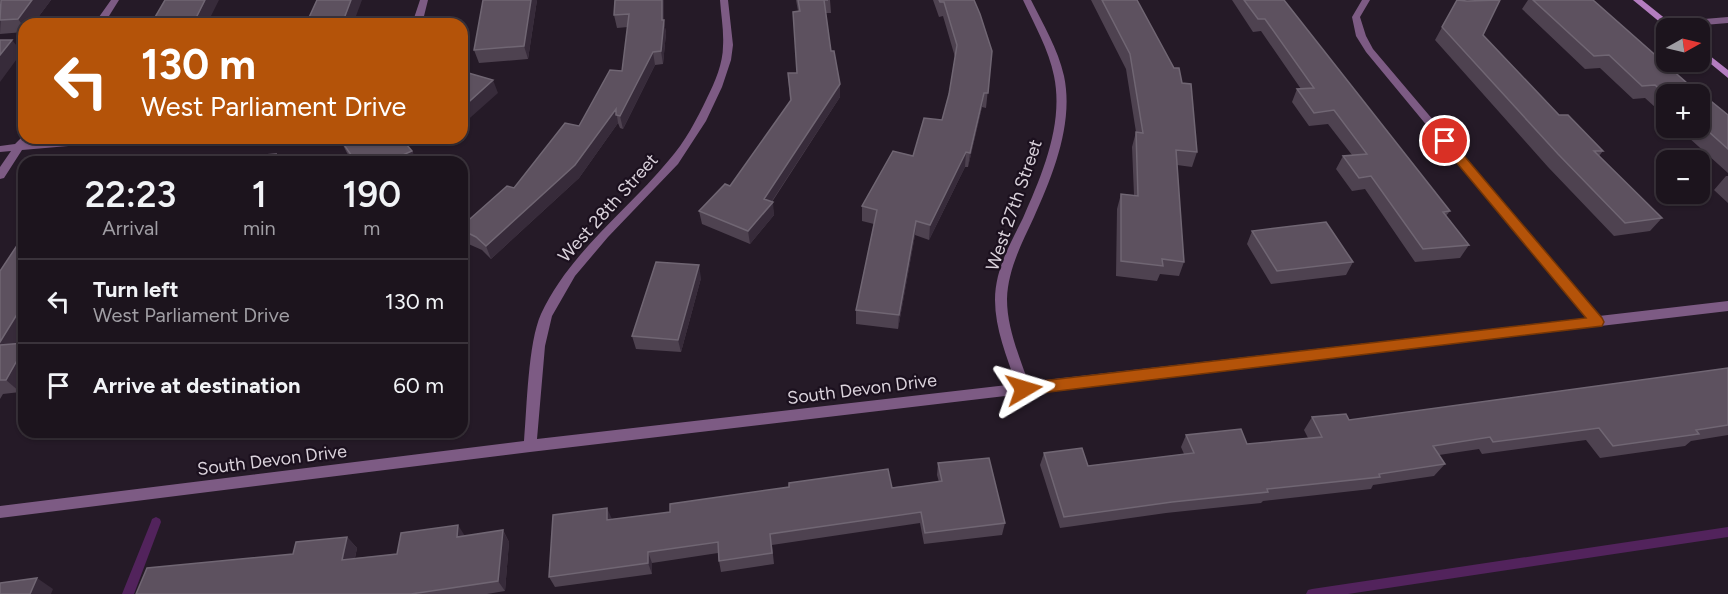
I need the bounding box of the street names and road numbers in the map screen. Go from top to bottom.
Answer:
street label: West 27th Street [981,136,1047,274]
street label: West 28th Street [553,149,663,267]
street label: South Devon Drive [786,369,938,409]
street label: South Devon Drive [196,440,348,480]

